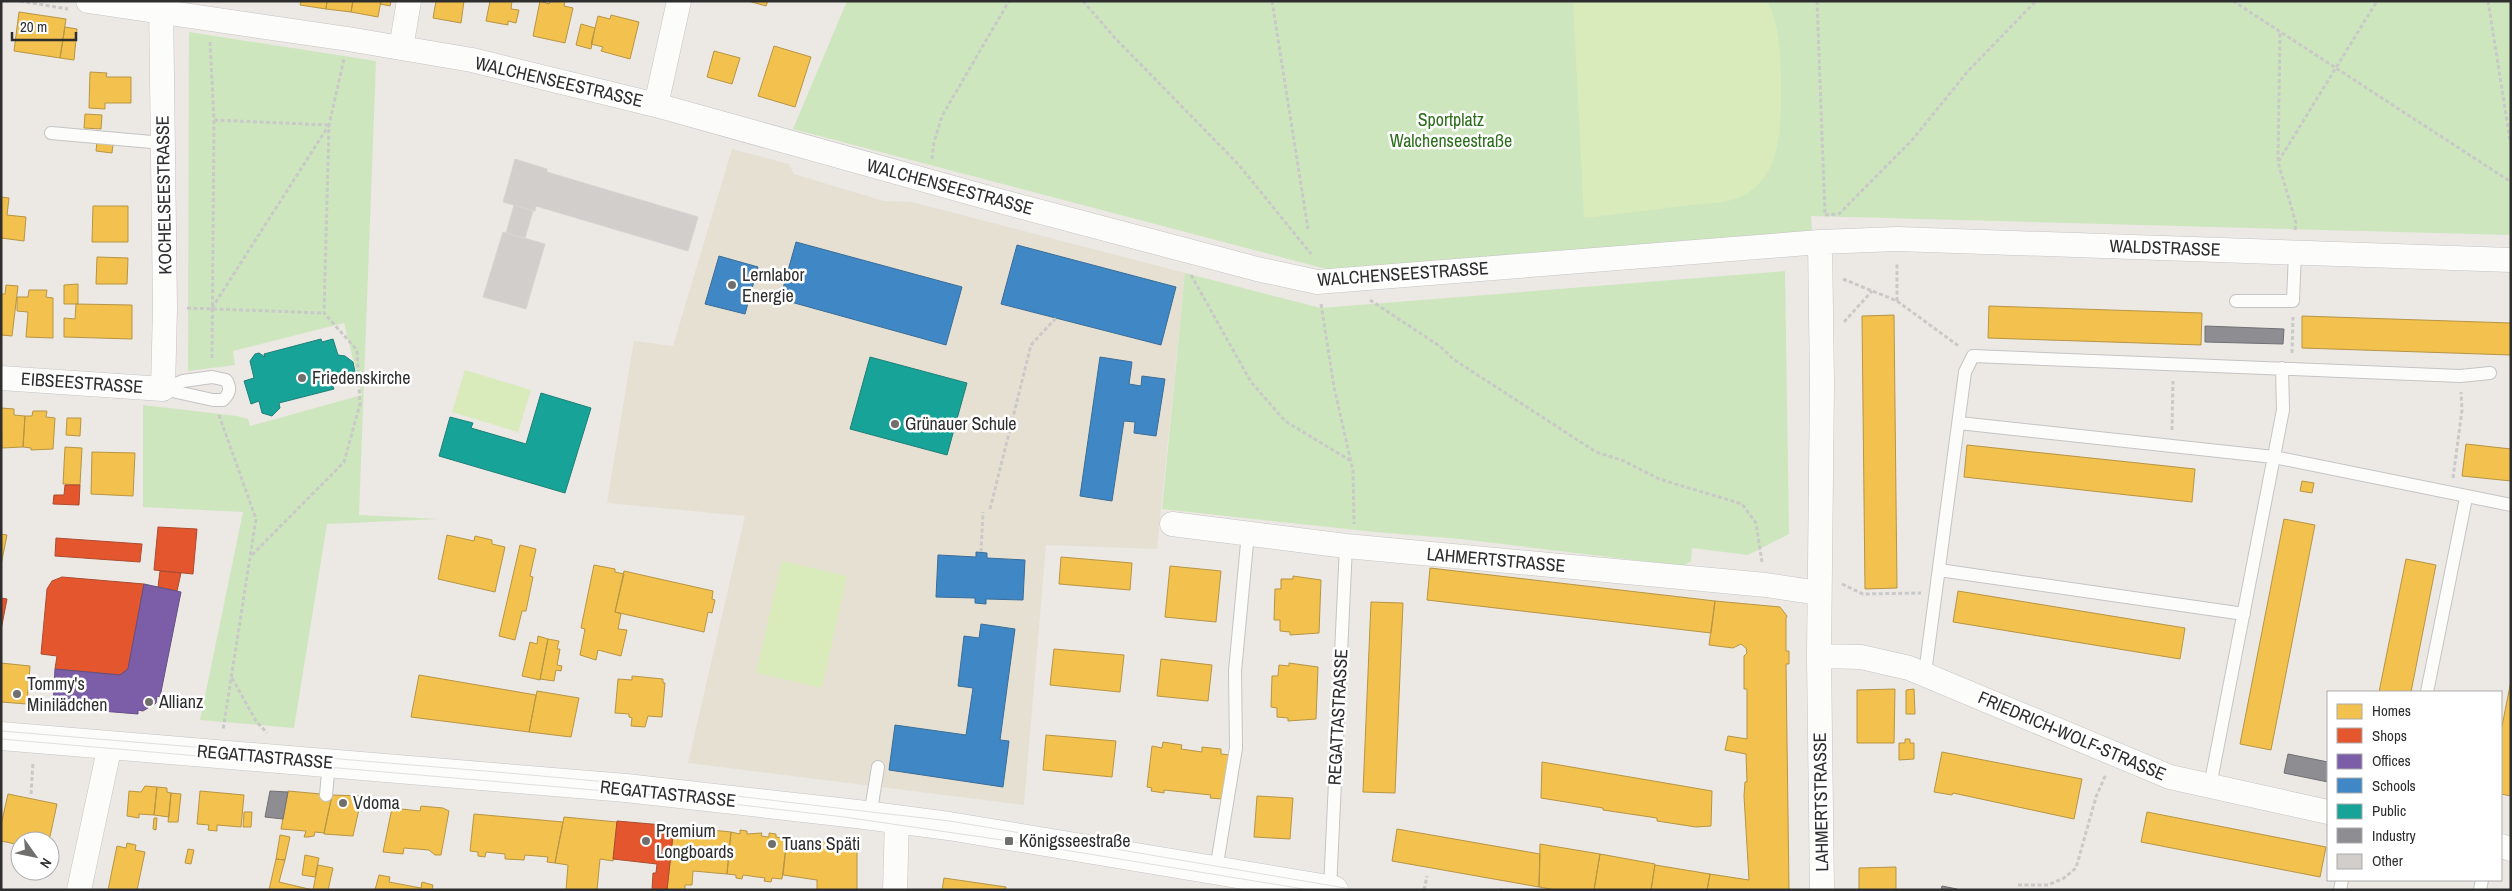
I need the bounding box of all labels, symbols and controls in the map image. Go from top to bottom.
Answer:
scale bar [12,10,76,42]
text: 20 m [20,16,47,37]
street label: WALCHENSEESTRASSE [473,50,646,113]
park label: Sportplatz Walchenseestraße [1390,107,1512,153]
street label: KOCHELSEESTRASSE [150,115,177,275]
street label: WALCHENSEESTRASSE [864,152,1036,221]
street label: WALDSTRASSE [2109,233,2221,262]
street label: WALCHENSEESTRASSE [1316,255,1489,292]
place label: Lernlabor Energie [742,262,804,308]
marker: Lernlabor Energie [726,279,738,291]
place label: Friedenskirche [312,365,410,390]
street label: EIBSEESTRASSE [20,366,144,399]
marker: Friedenskirche [296,372,308,384]
place label: Grünauer Schule [905,411,1017,436]
marker: Grünauer Schule [889,418,901,430]
street label: LAHMERTSTRASSE [1426,541,1566,578]
street label: REGATTASTRASSE [1321,648,1354,786]
place label: Tommy's Minilädchen [27,671,107,717]
street label: FRIEDRICH-WOLF-STRASSE [1974,685,2170,786]
marker: Tommy's Minilädchen [11,688,23,700]
place label: Allianz [158,689,203,714]
legend [2327,691,2502,881]
marker: Allianz [143,696,155,708]
text: Homes [2372,700,2411,721]
text: Shops [2372,725,2407,746]
street label: LAHMERTSTRASSE [1807,732,1834,872]
street label: REGATTASTRASSE [196,738,334,775]
text: Offices [2372,750,2411,771]
street label: REGATTASTRASSE [599,774,737,813]
text: Schools [2372,775,2416,796]
place label: Vdoma [353,790,400,815]
marker: Vdoma [337,797,349,809]
text: Public [2372,800,2406,821]
place label: Premium Longboards [656,818,734,864]
text: Industry [2372,825,2417,846]
place label: Königsseestraße [1019,828,1131,853]
north arrow [10,831,60,881]
place label: Tuans Späti [782,831,860,856]
marker: Premium Longboards [640,835,652,847]
marker: Königsseestraße [1003,835,1015,847]
marker: Tuans Späti [766,838,778,850]
text: Other [2372,850,2403,871]
text: N [36,855,56,871]

